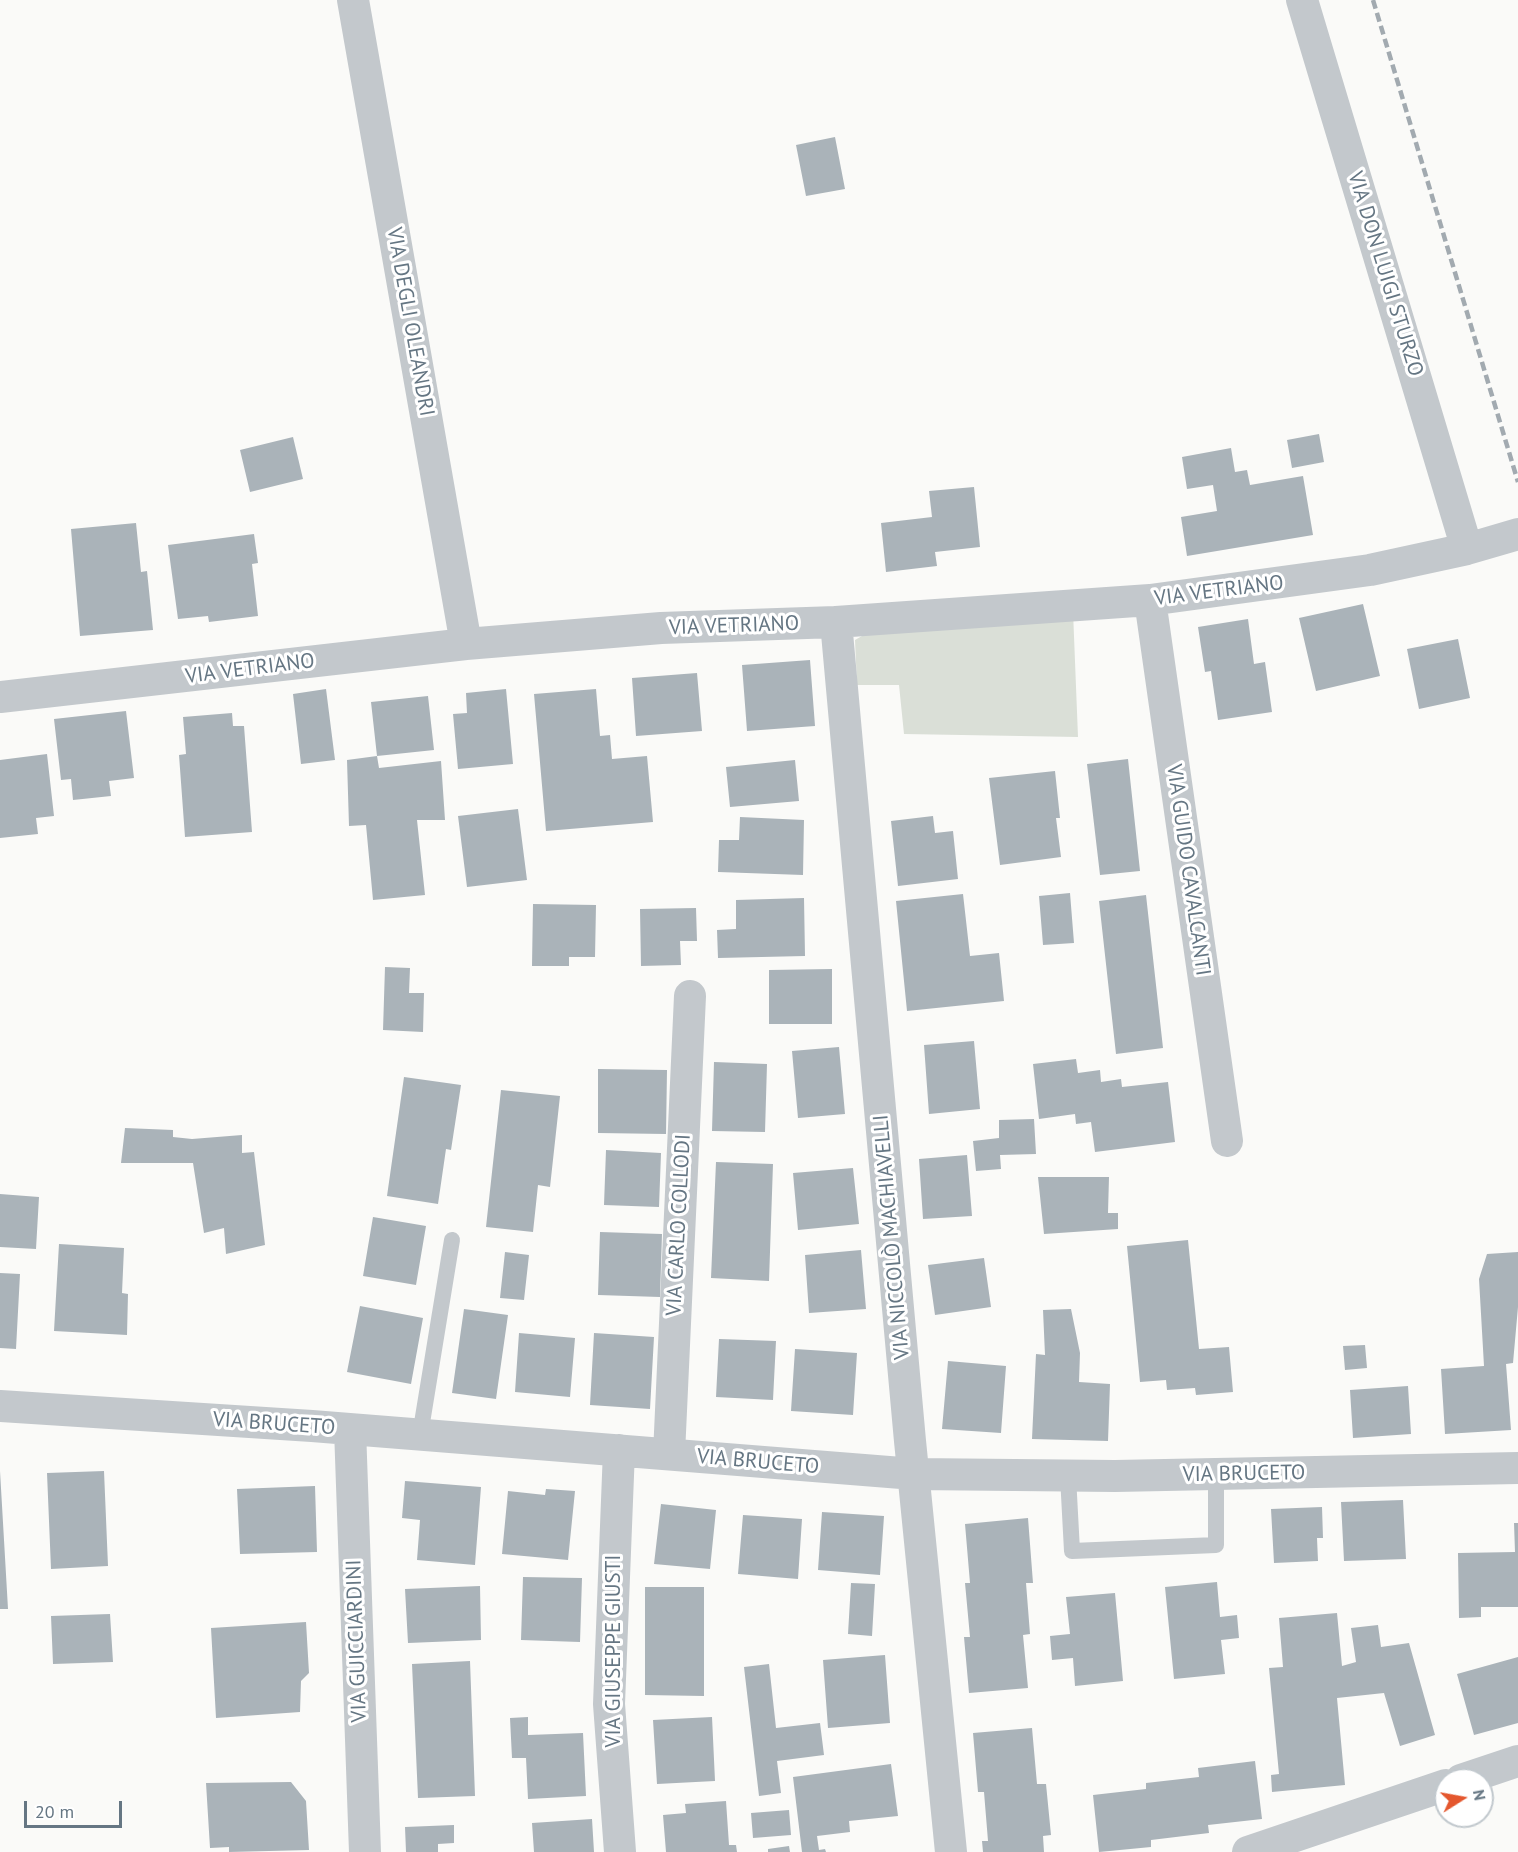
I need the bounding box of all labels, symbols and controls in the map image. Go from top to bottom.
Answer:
street label: VIA DON LUIGI STURZO [1342,169,1428,379]
street label: VIA DEGLI OLEANDRI [381,225,439,419]
street label: VIA VETRIANO [1153,571,1285,611]
street label: VIA VETRIANO [669,611,799,641]
street label: VIA VETRIANO [184,649,316,689]
street label: VIA GUIDO CAVALCANTI [1161,763,1215,977]
street label: VIA NICCOLÒ MACHIAVELLI [869,1113,915,1361]
street label: VIA CARLO COLLODI [662,1134,696,1316]
street label: VIA BRUCETO [212,1407,336,1441]
street label: VIA BRUCETO [696,1444,820,1480]
street label: VIA BRUCETO [1182,1460,1306,1488]
street label: VIA GIUSEPPE GIUSTI [601,1555,627,1747]
street label: VIA GUICCIARDINI [342,1559,372,1723]
north arrow [1434,1768,1494,1828]
text: N [1469,1788,1491,1802]
scale bar [27,1789,124,1827]
text: 20 m [35,1800,74,1823]

